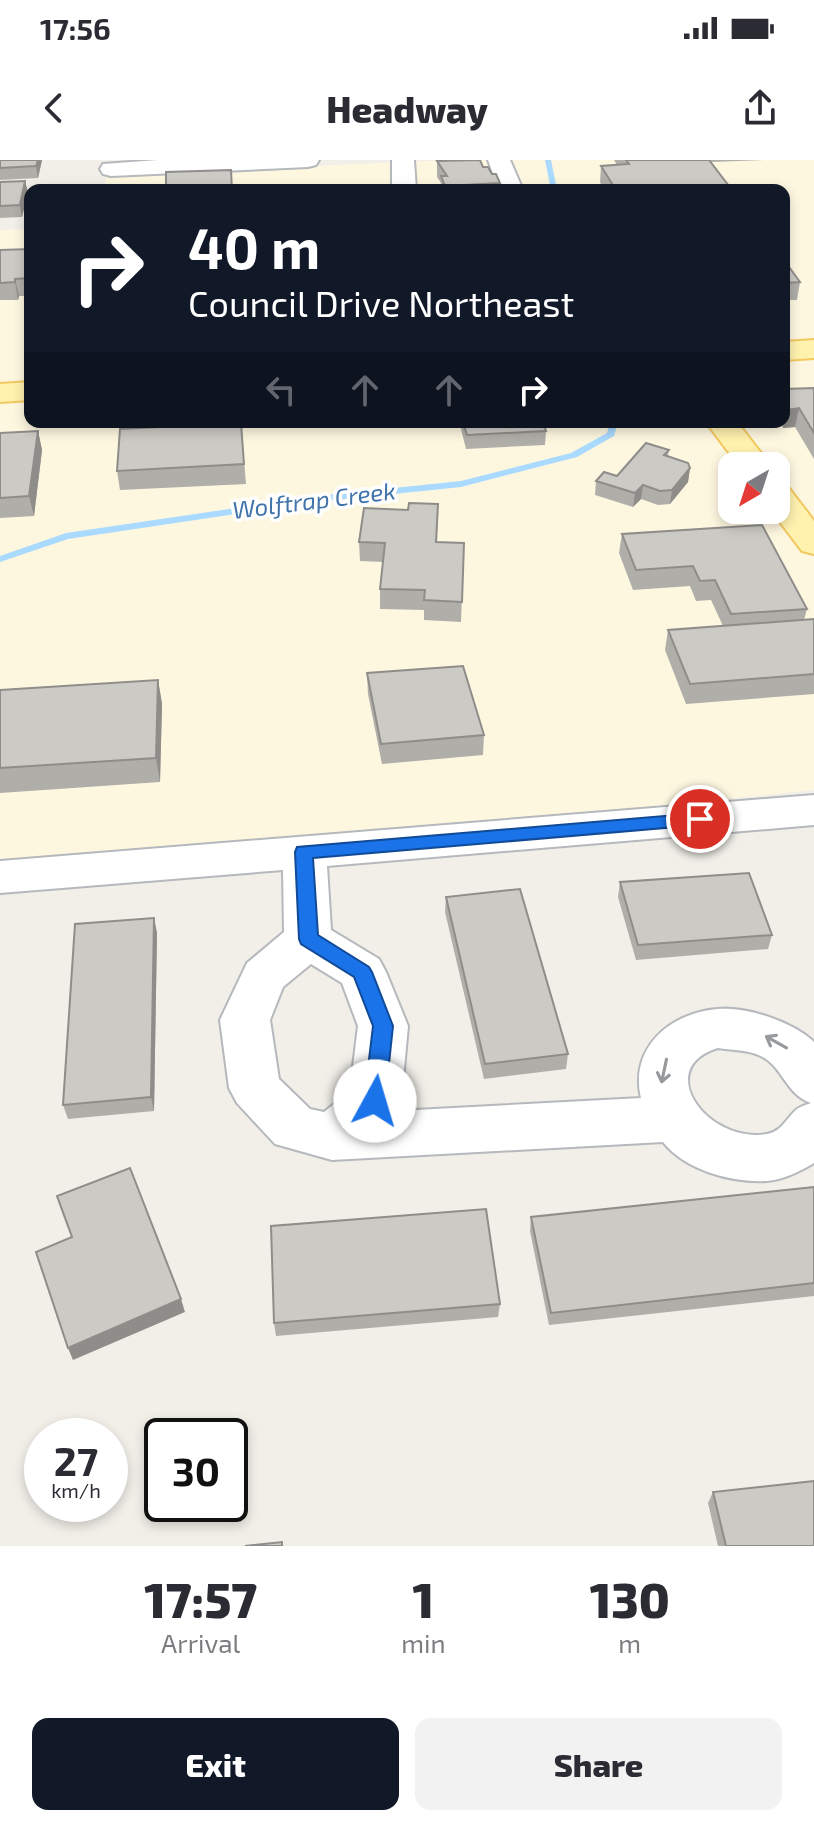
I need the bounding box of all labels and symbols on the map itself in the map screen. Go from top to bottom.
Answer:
north arrow [718,452,790,524]
water label: Wolftrap Creek [231,475,397,524]
pin [666,785,734,853]
one-way arrow [765,1034,788,1050]
one-way arrow [656,1058,671,1084]
position arrow [333,1059,417,1143]
speed limit sign: 30 [144,1418,248,1522]

